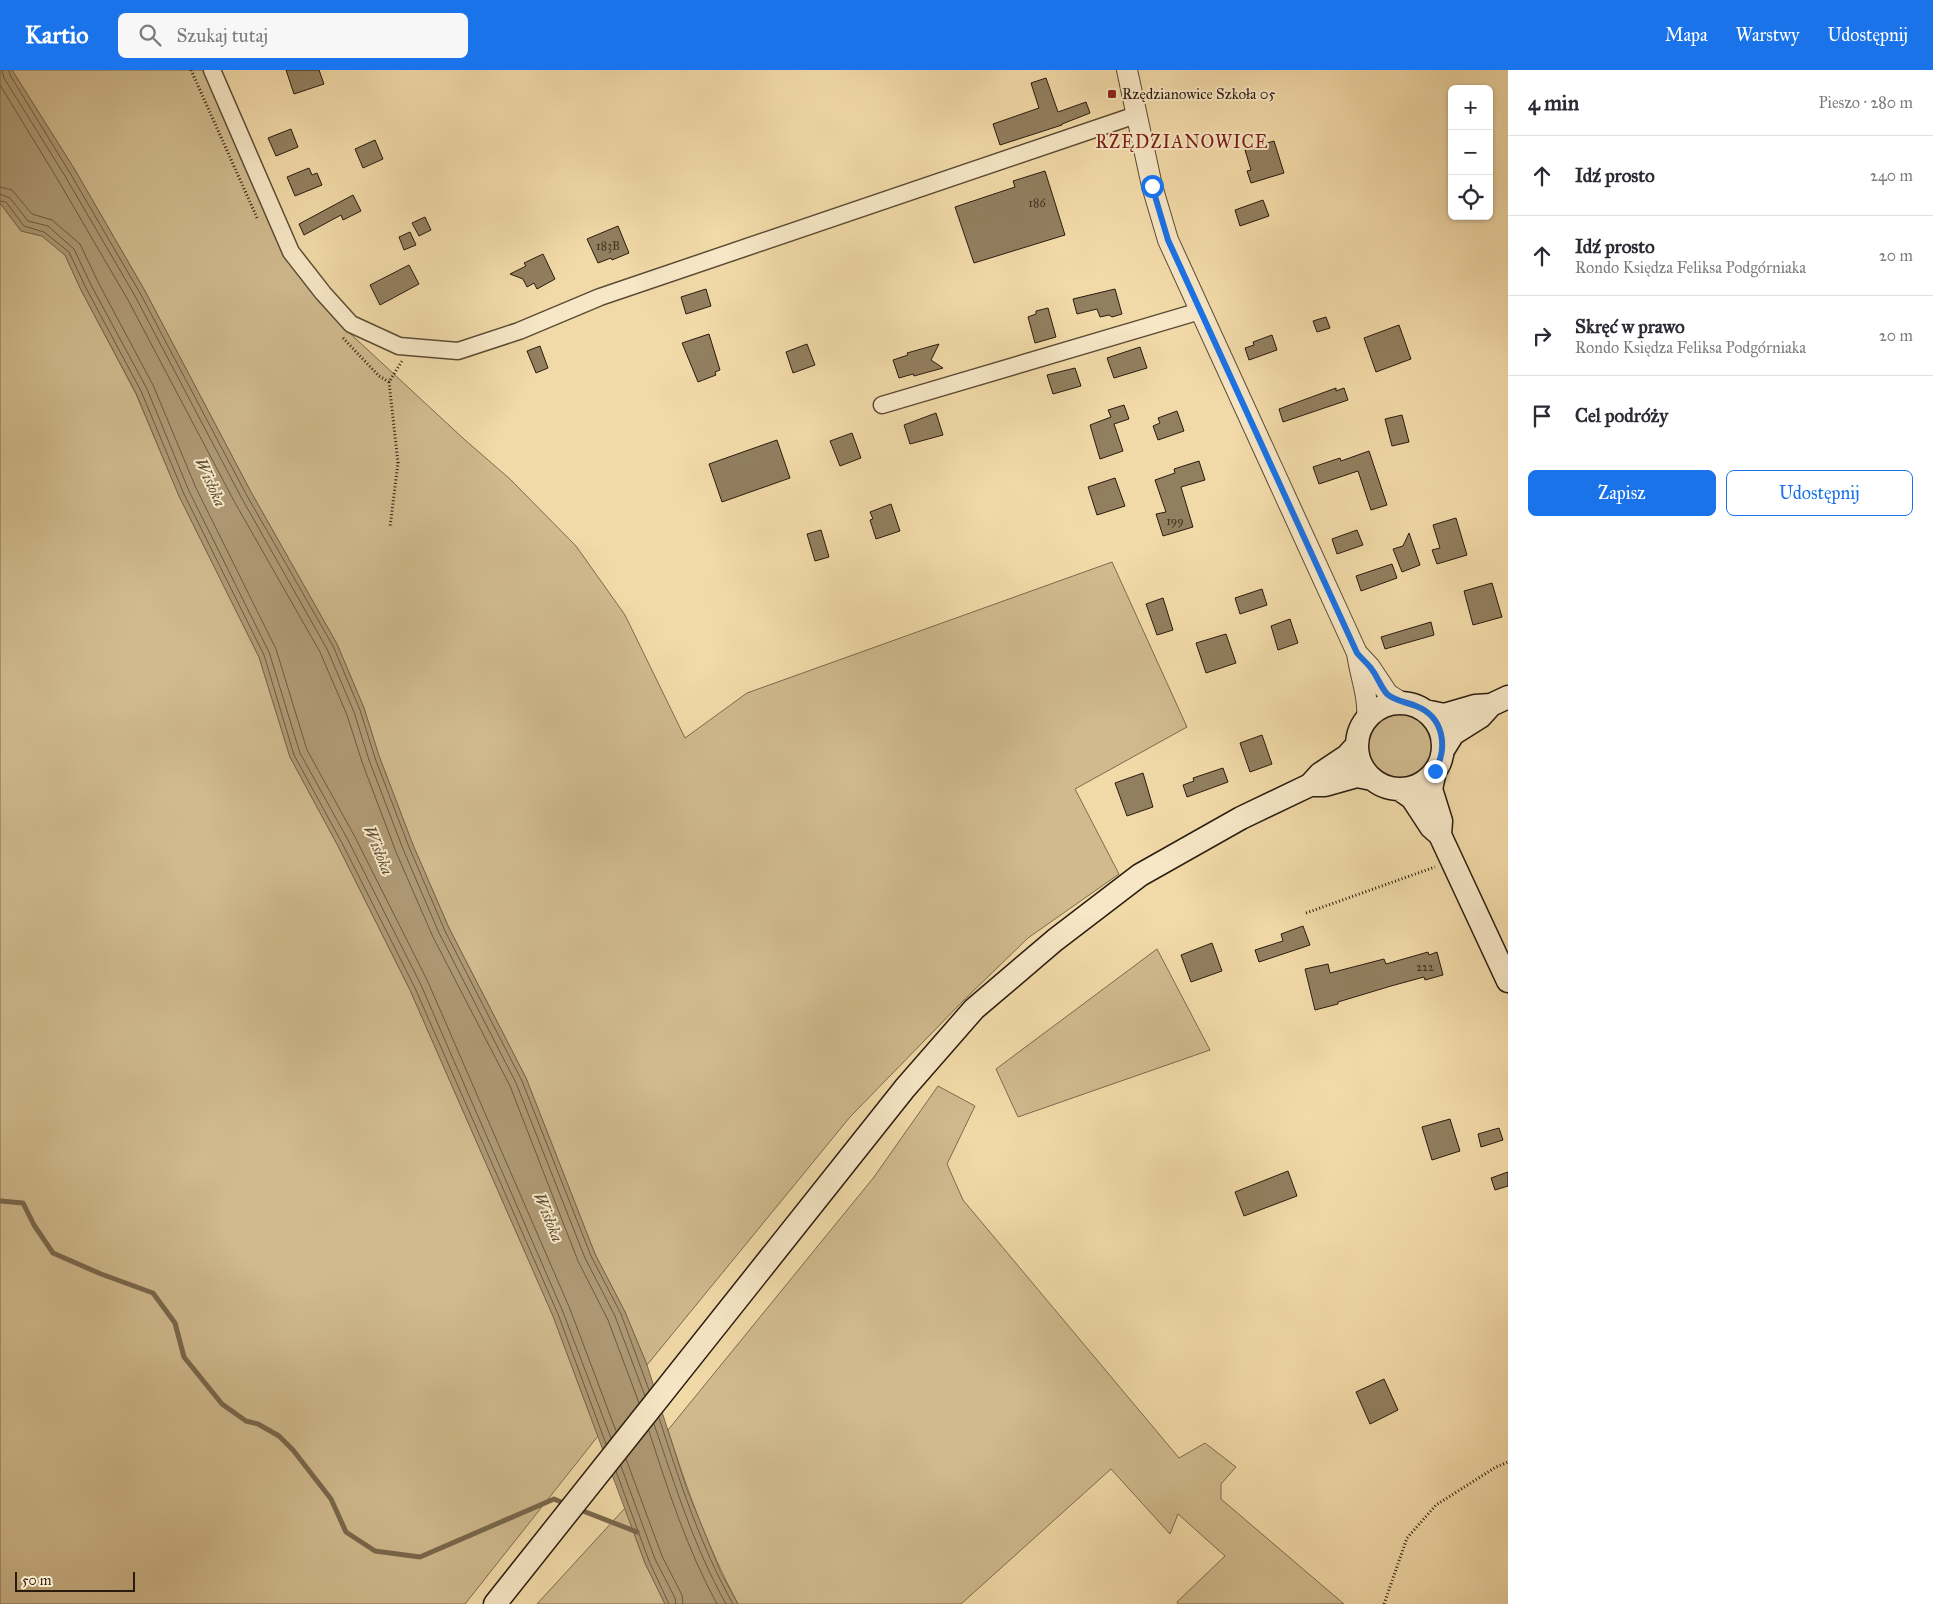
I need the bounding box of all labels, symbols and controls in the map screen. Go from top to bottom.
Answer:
search box [118,13,468,58]
text: Kartio [25,20,88,50]
icon: search [136,21,164,49]
text: Szukaj tutaj [176,24,268,47]
text: Mapa [1665,24,1708,46]
text: Warstwy [1736,24,1799,46]
text: Udostępnij [1827,24,1908,46]
place label: Rzędzianowice Szkoła 05 [1122,85,1275,103]
map controls [1448,85,1493,220]
button: + [1448,85,1493,130]
marker: Rzędzianowice Szkoła 05 [1106,88,1118,100]
text: 4 min [1528,90,1579,116]
text: Pieszo · 280 m [1818,93,1913,112]
button: − [1448,130,1493,175]
district label: RZĘDZIANOWICE [1095,131,1269,153]
icon: ahead [1528,162,1556,190]
text: Idź prosto [1575,164,1655,187]
text: 240 m [1870,166,1913,185]
route start [1141,175,1164,198]
button: locate [1448,175,1493,220]
house number: 186 [1028,196,1046,210]
text: Idź prosto [1575,235,1655,258]
house number: 183B [596,239,620,253]
icon: ahead [1528,242,1556,270]
text: 20 m [1879,246,1913,265]
text: Rondo Księdza Feliksa Podgórniaka [1575,258,1806,277]
text: Skręć w prawo [1575,315,1685,338]
icon: right [1528,322,1556,350]
text: 20 m [1879,326,1913,345]
text: Rondo Księdza Feliksa Podgórniaka [1575,338,1806,357]
icon: arrive [1528,402,1556,430]
text: Cel podróży [1575,404,1668,427]
water label: Wisłoka [191,455,230,510]
button: Zapisz [1528,470,1716,516]
button: Udostępnij [1726,470,1913,516]
house number: 199 [1166,514,1184,528]
route end [1424,760,1447,783]
water label: Wisłoka [360,823,398,878]
house number: 222 [1416,960,1434,974]
water label: Wisłoka [530,1190,568,1245]
scale bar [15,1569,135,1592]
text: 50 m [22,1572,51,1589]

